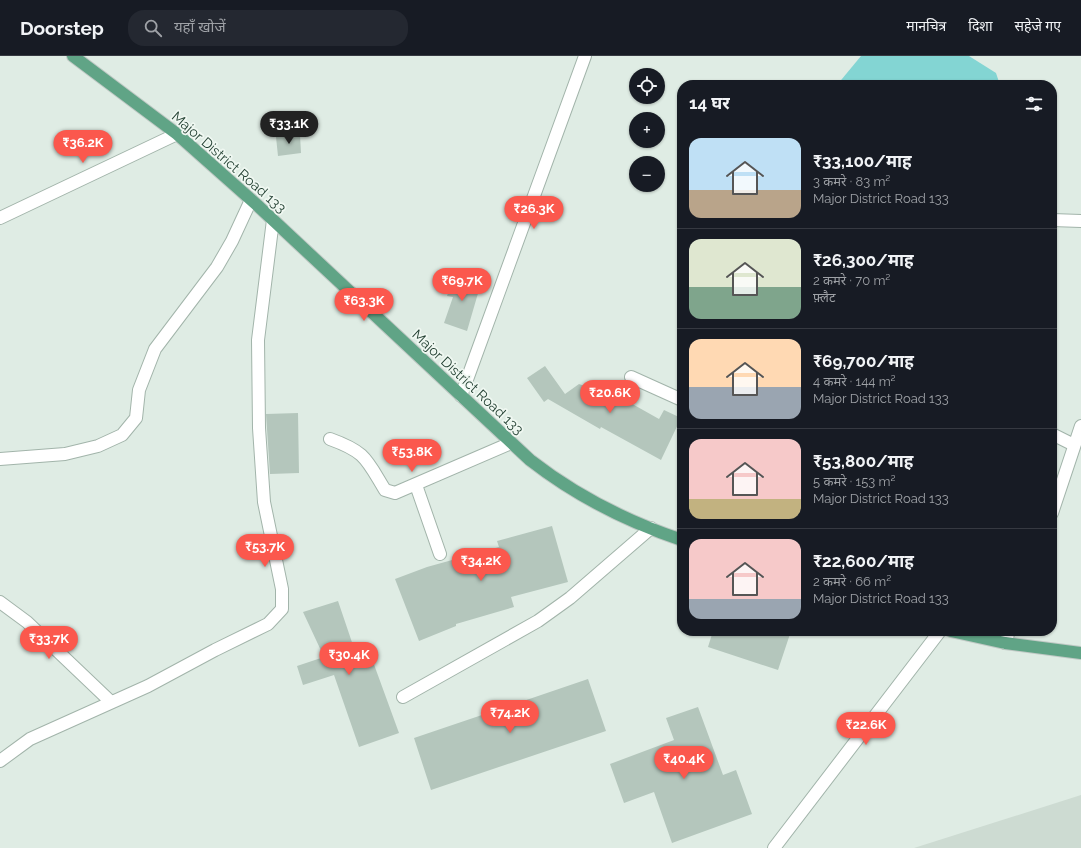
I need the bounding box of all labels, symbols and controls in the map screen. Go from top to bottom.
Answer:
search box [128,10,408,46]
text: Doorstep [20,17,104,39]
icon: search [142,17,164,39]
text: यहाँ खोजें [174,18,226,36]
text: मानचित्र [906,18,946,34]
text: दिशा [968,18,993,34]
text: सहेजे गए [1015,18,1061,34]
map controls [629,68,665,192]
button: locate [629,68,665,104]
text: 14 घर [689,93,730,113]
icon: filters [1023,93,1045,115]
street label: Major District Road 133 [169,108,289,216]
pin: ₹33.1K [256,111,322,145]
button: + [629,112,665,148]
text: ₹33.1K [269,116,309,131]
pin: ₹36.2K [50,130,116,164]
text: ₹36.2K [62,135,104,150]
text: ₹33,100/माह [813,151,912,171]
icon: home [721,154,769,202]
button: − [629,156,665,192]
text: 3 कमरे · 83 m² [813,174,890,189]
text: Major District Road 133 [813,191,949,206]
pin: ₹26.3K [501,196,567,230]
text: ₹26.3K [513,201,555,216]
text: ₹26,300/माह [813,250,914,270]
icon: home [721,255,769,303]
pin: ₹69.7K [429,268,495,302]
text: ₹69.7K [441,273,483,288]
text: 2 कमरे · 70 m² [813,273,890,288]
pin: ₹63.3K [331,288,397,322]
text: फ़्लैट [813,290,836,305]
text: ₹63.3K [344,293,384,308]
street label: Major District Road 133 [409,326,527,438]
text: ₹69,700/माह [813,351,914,371]
icon: home [721,355,769,403]
text: 4 कमरे · 144 m² [813,374,896,389]
pin: ₹20.6K [577,380,643,414]
text: ₹20.6K [589,385,631,400]
text: Major District Road 133 [813,391,949,406]
pin: ₹53.8K [379,439,445,473]
text: ₹53.8K [392,444,432,459]
text: ₹53,800/माह [813,451,913,471]
icon: home [721,455,769,503]
text: 5 कमरे · 153 m² [813,474,895,489]
text: Major District Road 133 [813,491,949,506]
pin: ₹53.7K [232,534,298,568]
text: ₹53.7K [245,539,285,554]
pin: ₹34.2K [448,548,514,582]
text: ₹22,600/माह [813,551,914,571]
text: ₹34.2K [461,553,501,568]
icon: home [721,555,769,603]
text: 2 कमरे · 66 m² [813,574,891,589]
text: Major District Road 133 [813,591,949,606]
pin: ₹33.7K [16,626,82,660]
text: ₹33.7K [29,631,69,646]
pin: ₹30.4K [316,642,382,676]
text: ₹30.4K [328,647,370,662]
pin: ₹74.2K [477,700,543,734]
text: ₹74.2K [490,705,530,720]
pin: ₹22.6K [833,712,899,746]
text: ₹22.6K [845,717,887,732]
pin: ₹40.4K [651,746,717,780]
text: ₹40.4K [663,751,705,766]

